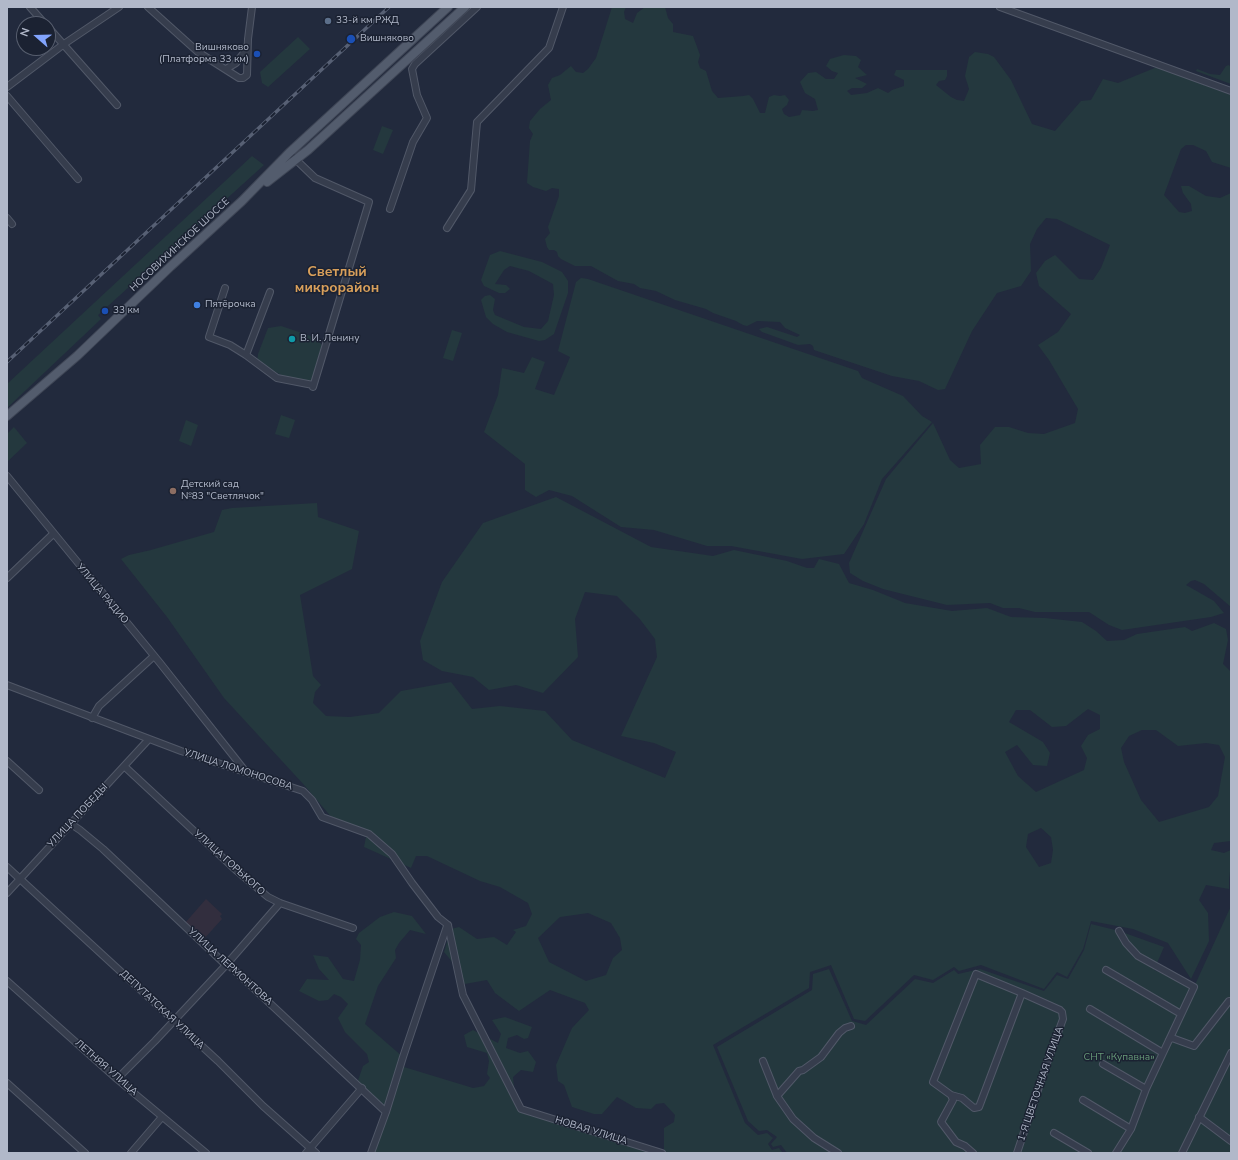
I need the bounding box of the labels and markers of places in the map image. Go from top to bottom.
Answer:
place label: 33-й км РЖД [336,15,399,27]
marker: 33-й км РЖД [323,16,333,26]
marker: Вишняково [345,33,357,45]
place label: Вишняково [360,33,414,45]
place label: Вишняково (Платформа 33 км) [159,42,249,66]
marker: Вишняково (Платформа 33 км) [252,49,262,59]
place label: Пятёрочка [205,299,256,311]
marker: Пятёрочка [192,300,202,310]
place label: 33 км [113,305,139,317]
marker: 33 км [100,306,110,316]
place label: В. И. Ленину [300,333,359,345]
marker: В. И. Ленину [287,334,297,344]
place label: Детский сад №83 "Светлячок" [181,479,264,502]
marker: Детский сад №83 "Светлячок" [168,486,178,496]

